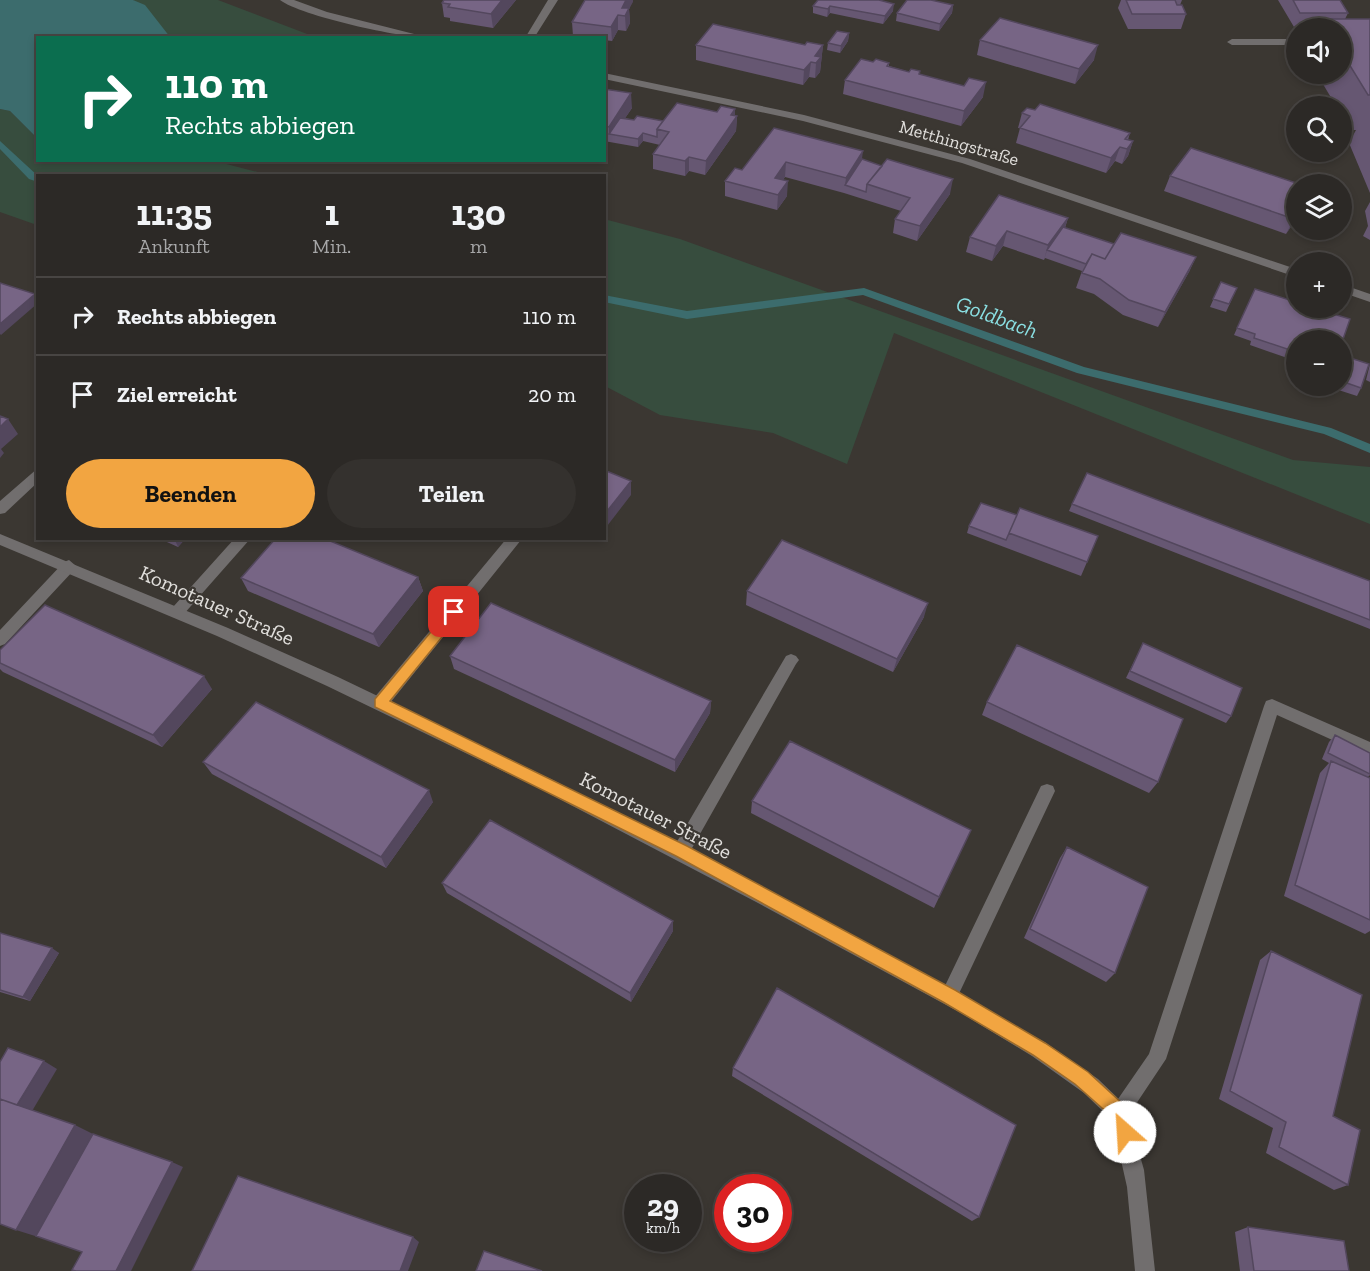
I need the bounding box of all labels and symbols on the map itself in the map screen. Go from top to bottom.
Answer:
street label: Metthingstraße [897,115,1021,171]
water label: Goldbach [952,290,1042,344]
street label: Komotauer Straße [136,560,299,650]
pin [428,586,479,637]
street label: Komotauer Straße [576,766,736,864]
position arrow [1093,1100,1157,1164]
speed limit sign: 30 [714,1174,792,1252]

